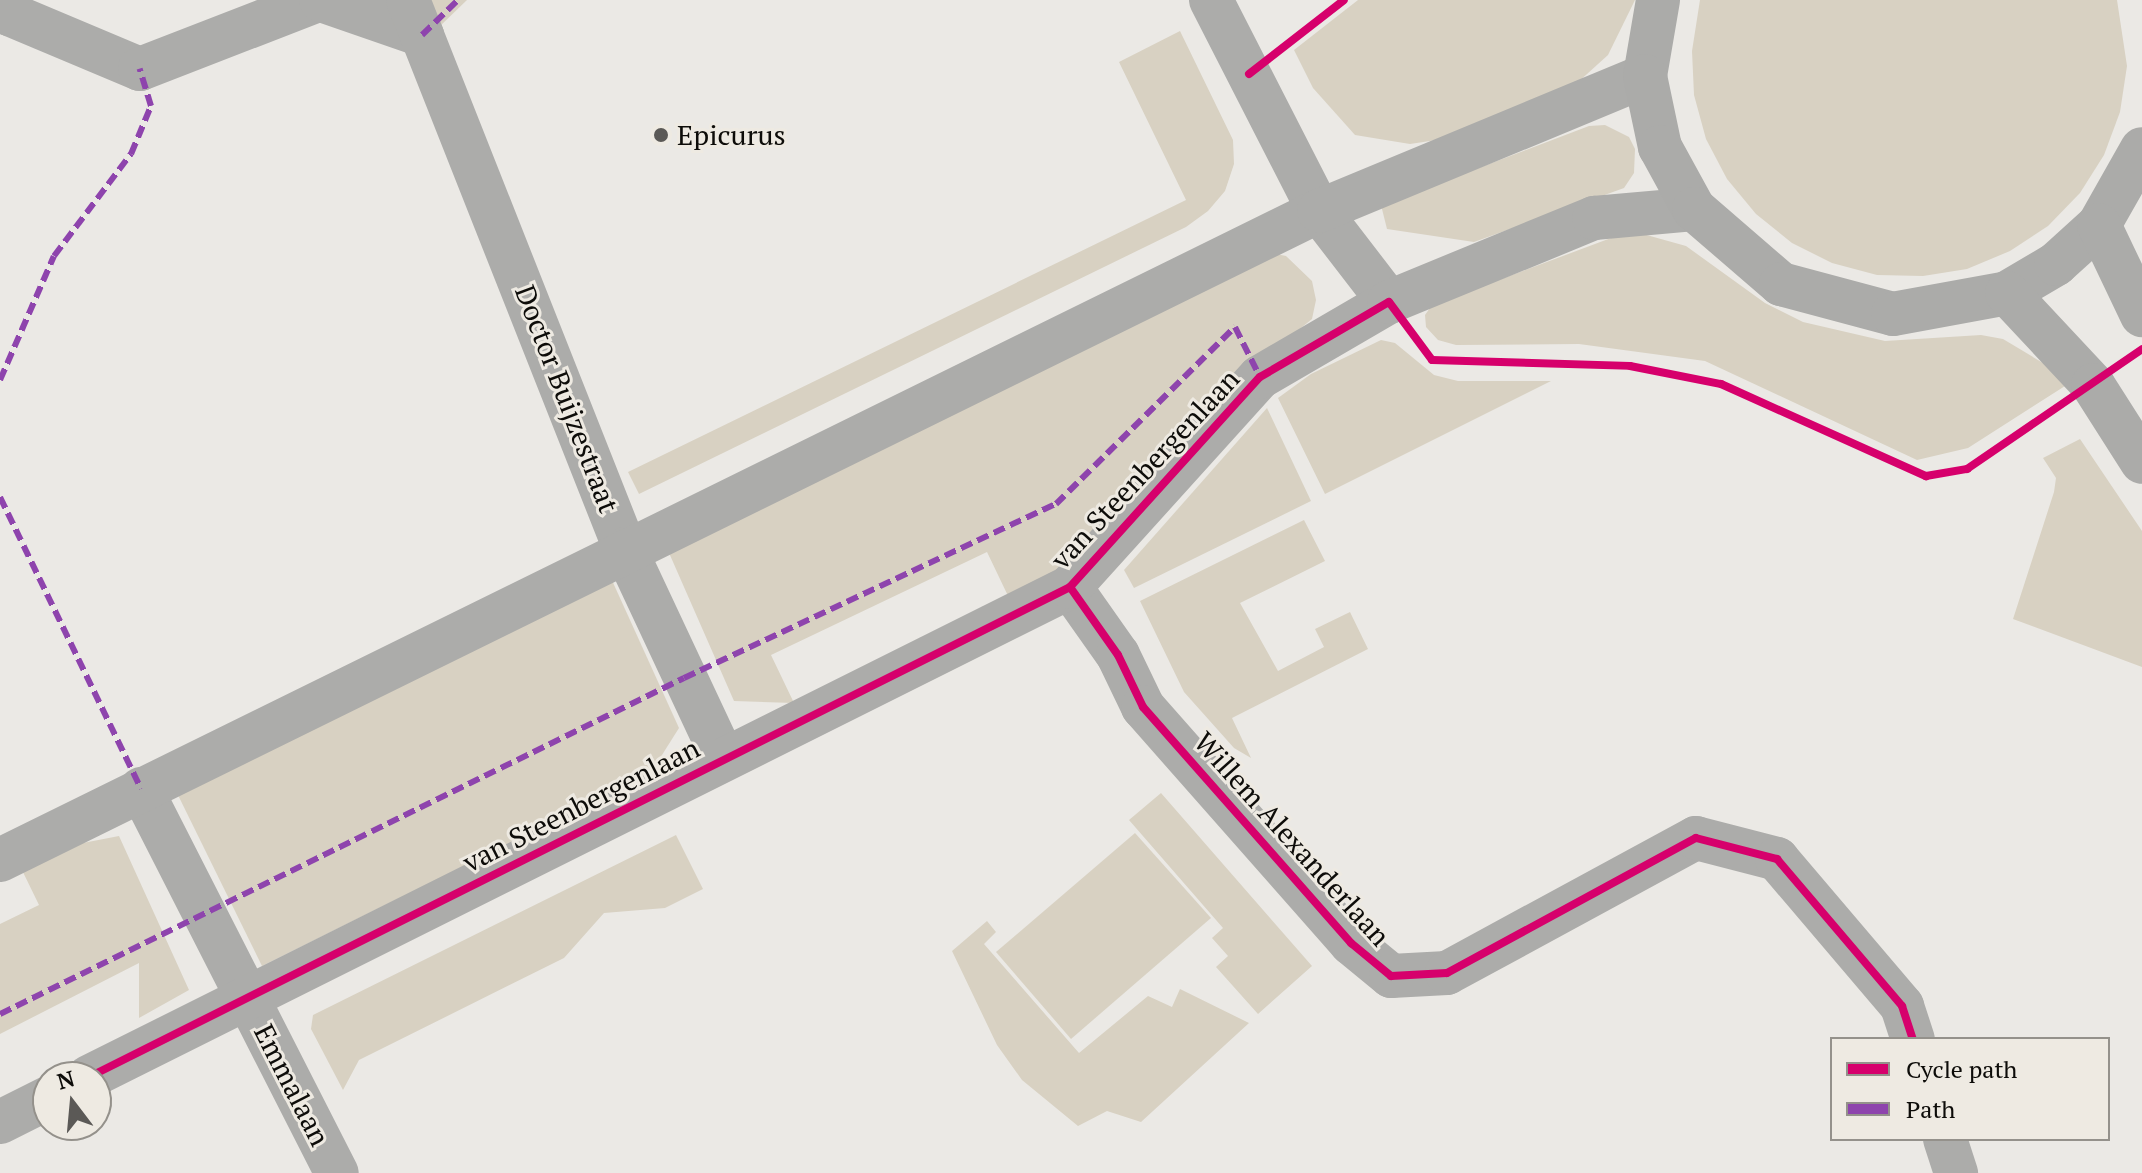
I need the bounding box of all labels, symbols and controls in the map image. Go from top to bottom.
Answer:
place label: Epicurus [677,118,786,152]
marker: Epicurus [652,126,670,144]
street label: Doctor Buijzestraat [508,281,626,517]
street label: van Steenbergenlaan [1044,362,1246,576]
street label: Willem Alexanderlaan [1187,725,1397,953]
street label: van Steenbergenlaan [457,731,705,879]
street label: Emmalaan [247,1019,337,1151]
legend [1830,1037,2110,1141]
text: Cycle path [1906,1053,2017,1085]
north arrow [32,1061,112,1141]
text: N [54,1063,78,1096]
text: Path [1906,1093,1955,1125]

